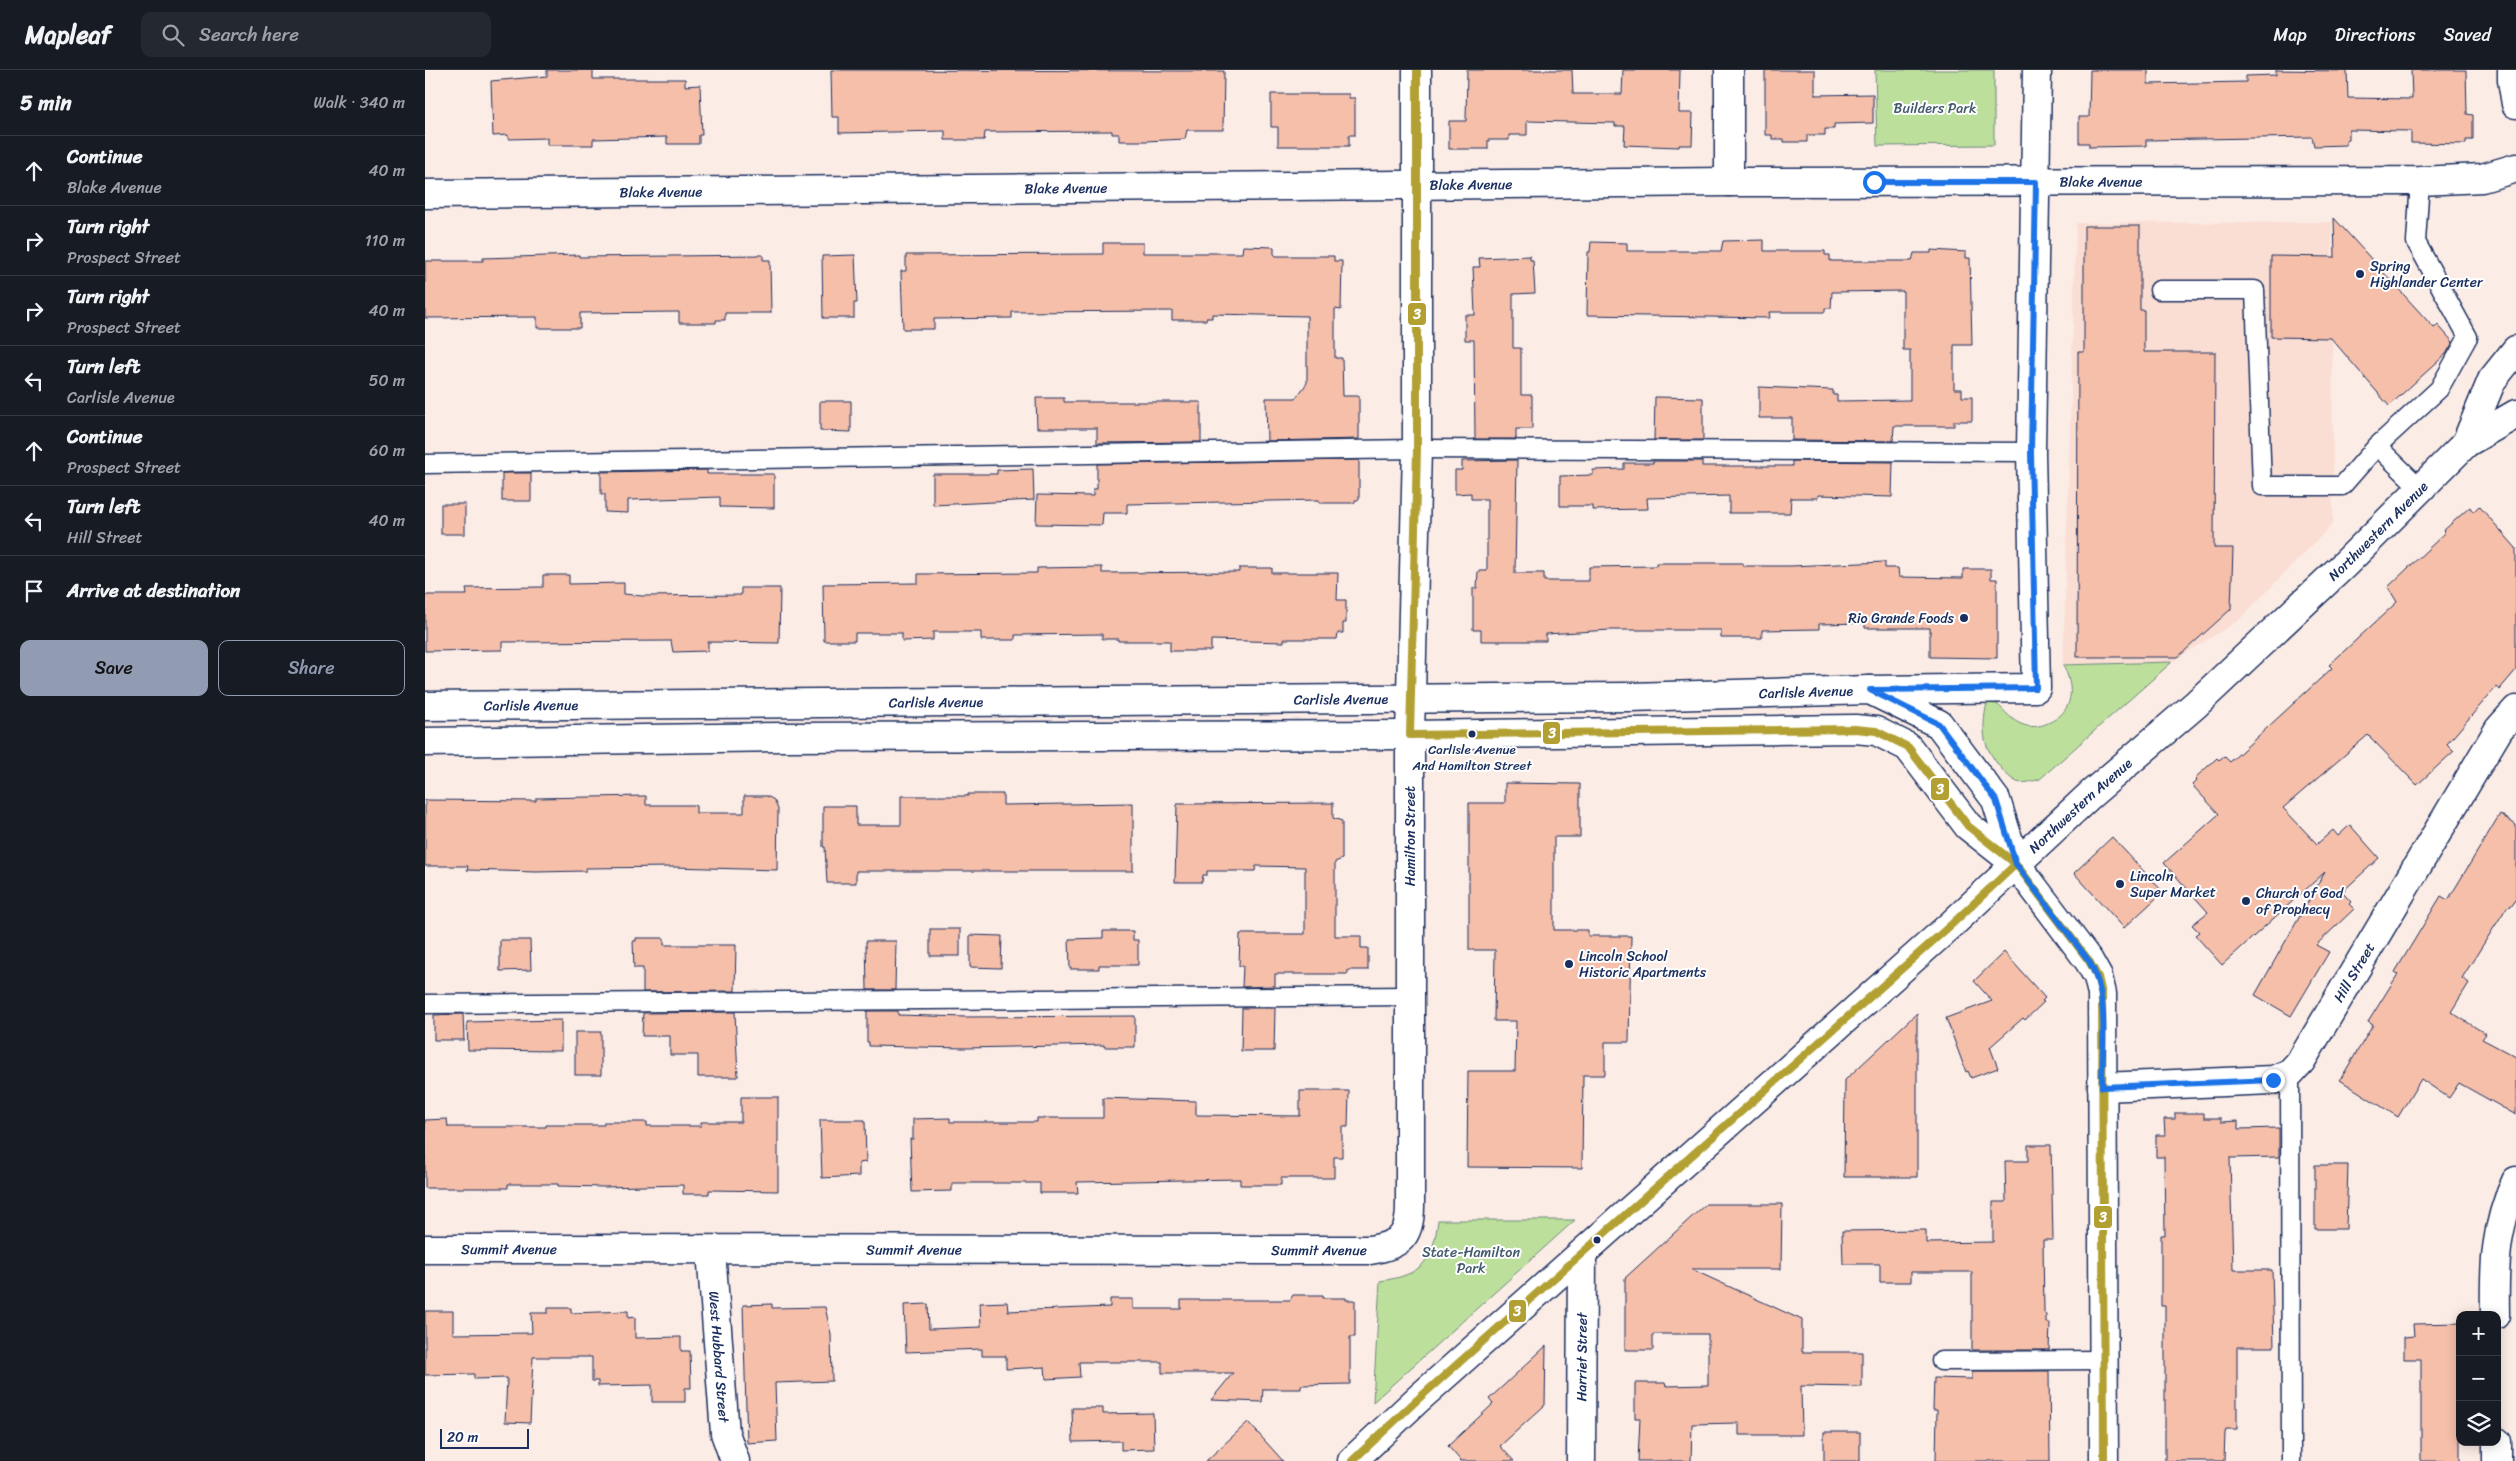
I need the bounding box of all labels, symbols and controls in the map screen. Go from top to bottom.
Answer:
search box [141,12,491,57]
text: Mapleaf [25,14,111,56]
text: Search here [199,18,299,51]
text: Map [2274,19,2307,51]
text: Directions [2335,19,2416,51]
text: Saved [2444,19,2491,51]
icon: search [159,21,187,49]
text: 5 min [20,84,72,122]
text: Walk · 340 m [314,88,405,117]
park label: Builders Park [1894,96,1976,121]
text: Continue [67,140,143,173]
text: 40 m [368,156,405,185]
icon: ahead [20,157,48,185]
street label: Blake Avenue [2059,169,2142,195]
route start [1863,171,1886,194]
street label: Blake Avenue [1429,172,1513,198]
text: Blake Avenue [67,173,162,202]
street label: Blake Avenue [1024,176,1108,201]
street label: Blake Avenue [619,179,703,205]
text: Turn right [67,210,149,243]
text: 110 m [365,226,405,255]
icon: right [20,227,48,255]
text: Prospect Street [67,243,181,272]
place label: Spring Highlander Center [2370,254,2484,295]
marker: Spring Highlander Center [2354,268,2366,280]
text: Turn right [67,280,149,313]
text: 40 m [368,296,405,325]
icon: right [20,297,48,325]
line badge: 3 [1407,302,1427,326]
text: 3 [1412,302,1421,327]
text: Prospect Street [67,313,181,342]
text: Turn left [67,350,140,383]
text: 50 m [369,366,405,395]
icon: left [20,367,48,395]
text: Carlisle Avenue [67,383,175,412]
text: Continue [67,420,143,453]
text: 60 m [369,436,405,465]
icon: ahead [20,437,48,465]
text: Prospect Street [67,453,181,482]
street label: Northwestern Avenue [2322,475,2435,587]
text: Turn left [67,490,140,523]
text: 40 m [368,506,405,535]
icon: left [20,507,48,535]
text: Hill Street [67,523,143,552]
text: Arrive at destination [67,574,240,607]
icon: arrive [20,577,48,605]
place label: Rio Grande Foods [1848,606,1955,631]
marker: Rio Grande Foods [1958,612,1970,624]
button: Save [20,640,208,696]
button: Share [218,640,405,696]
street label: Carlisle Avenue [1758,678,1854,706]
street label: Carlisle Avenue [1294,687,1388,713]
street label: Carlisle Avenue [889,690,983,716]
street label: Carlisle Avenue [484,693,579,719]
line badge: 3 [1542,721,1561,745]
text: 3 [1547,721,1556,746]
marker: Carlisle Avenue And Hamilton Street [1467,729,1477,739]
place label: Carlisle Avenue And Hamilton Street [1411,738,1532,777]
street label: Northwestern Avenue [2023,752,2139,860]
line badge: 3 [1930,777,1950,801]
text: 3 [1935,777,1944,802]
street label: Hamilton Street [1398,786,1423,886]
place label: Lincoln Super Market [2130,864,2216,905]
marker: Lincoln Super Market [2114,878,2126,890]
place label: Church of God of Prophecy [2256,881,2345,922]
marker: Church of God of Prophecy [2240,895,2252,907]
street label: Hill Street [2327,938,2382,1007]
place label: Lincoln School Historic Apartments [1579,944,1707,985]
marker: Lincoln School Historic Apartments [1563,958,1575,970]
route end [2262,1069,2285,1092]
line badge: 3 [2093,1205,2113,1229]
text: 3 [2098,1205,2107,1230]
unlabelled marker [1592,1235,1602,1245]
street label: Summit Avenue [461,1237,557,1262]
street label: Summit Avenue [866,1237,962,1263]
street label: Summit Avenue [1271,1238,1367,1263]
park label: State-Hamilton Park [1422,1240,1520,1281]
street label: West Hubbard Street [701,1290,736,1425]
line badge: 3 [1508,1299,1527,1323]
text: 3 [1512,1299,1521,1324]
street label: Harriet Street [1569,1311,1595,1402]
map controls [2456,1311,2501,1446]
button: + [2456,1311,2501,1356]
button: − [2456,1356,2501,1401]
button: layers [2456,1401,2501,1446]
text: 20 m [447,1425,478,1450]
scale bar [440,1426,529,1449]

